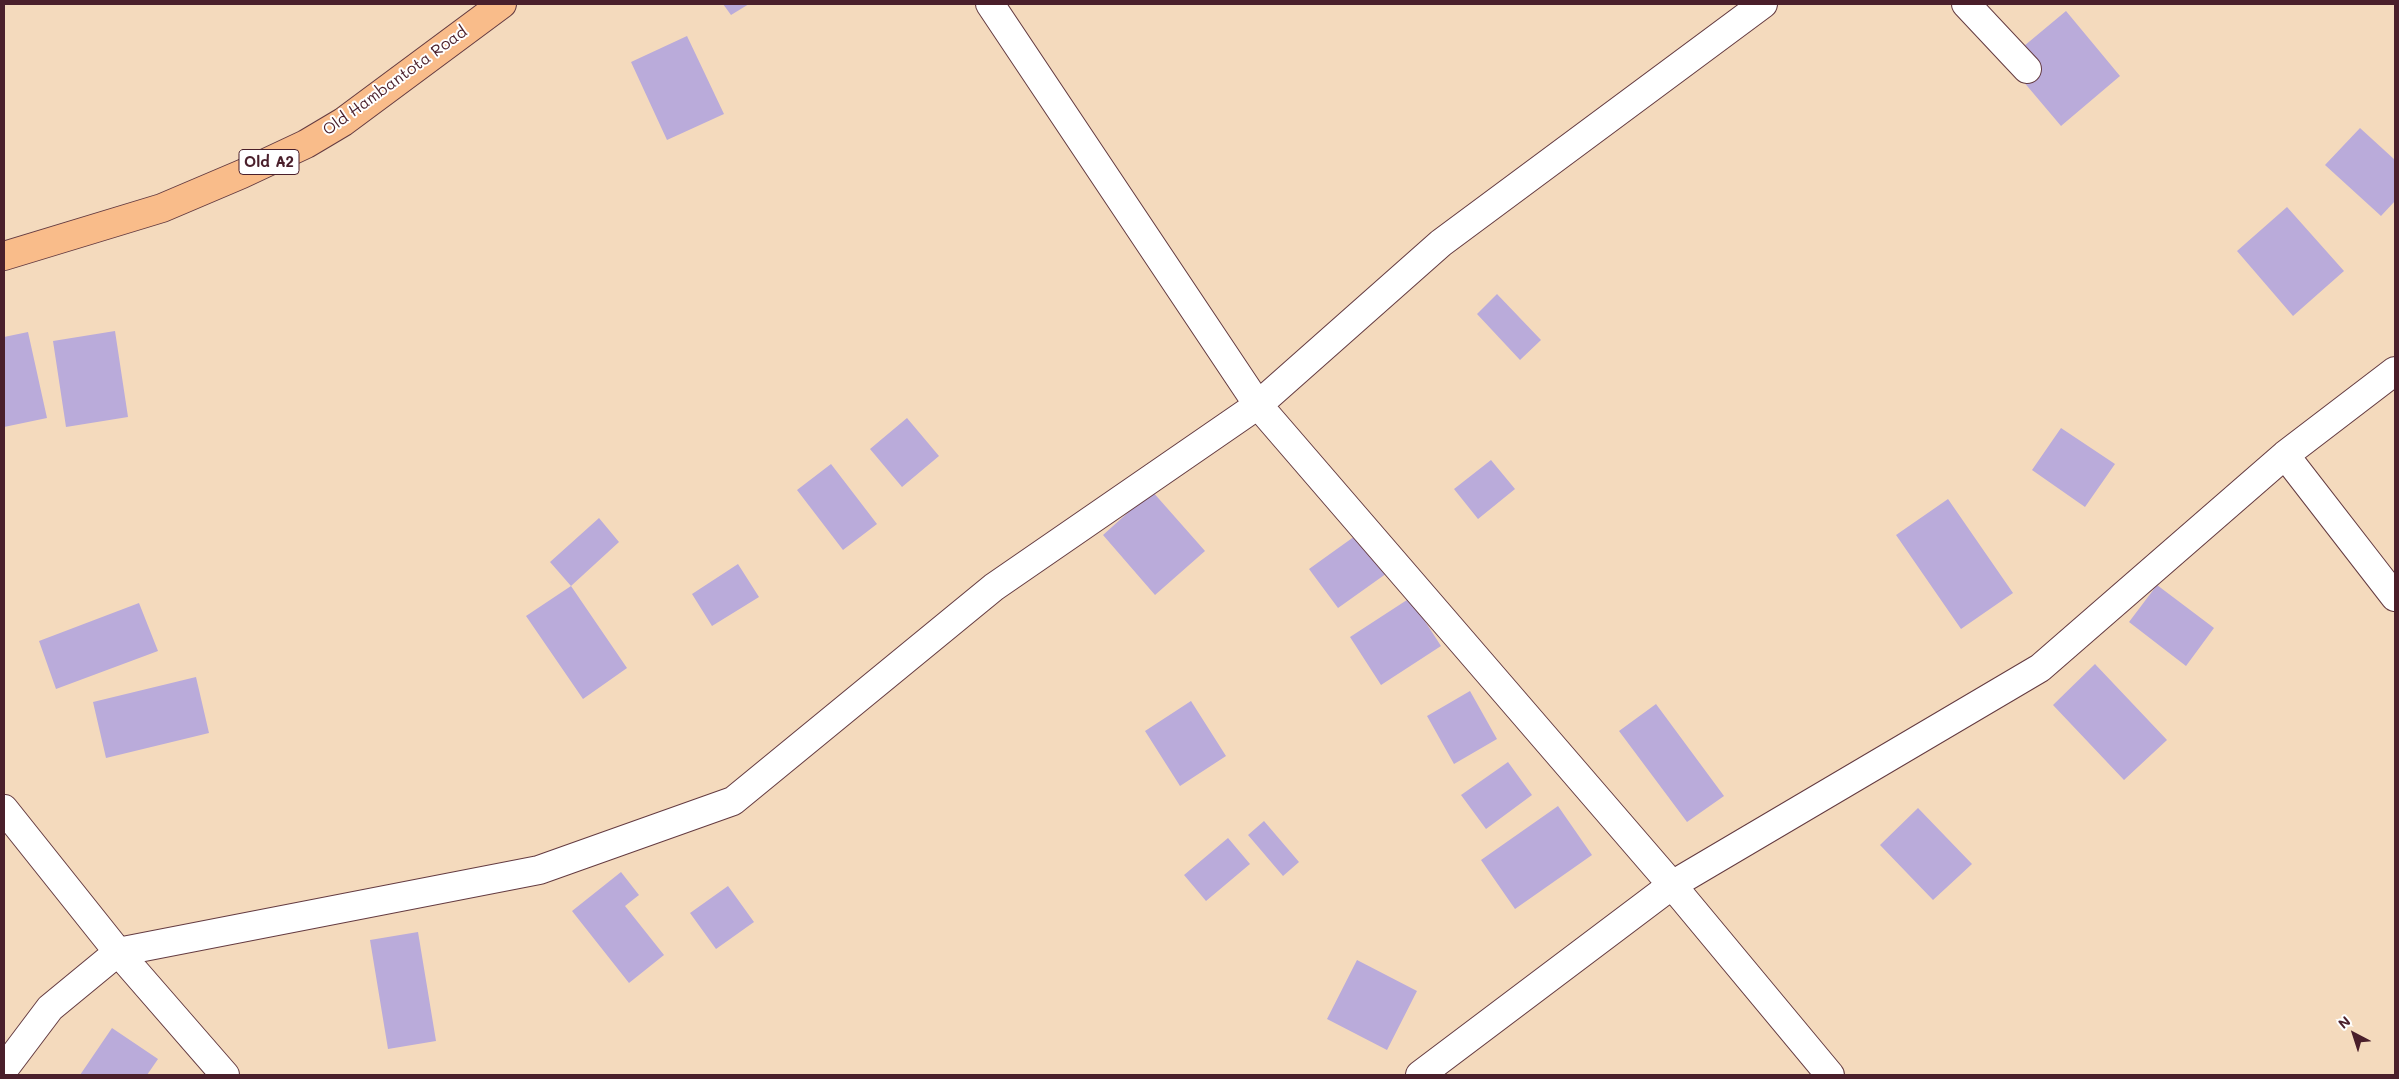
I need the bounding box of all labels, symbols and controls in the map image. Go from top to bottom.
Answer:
street label: Old Hambantota Road [319,22,471,140]
road number: Old A2 [239,150,299,174]
north arrow [2329,1009,2379,1059]
text: N [2334,1011,2354,1033]

